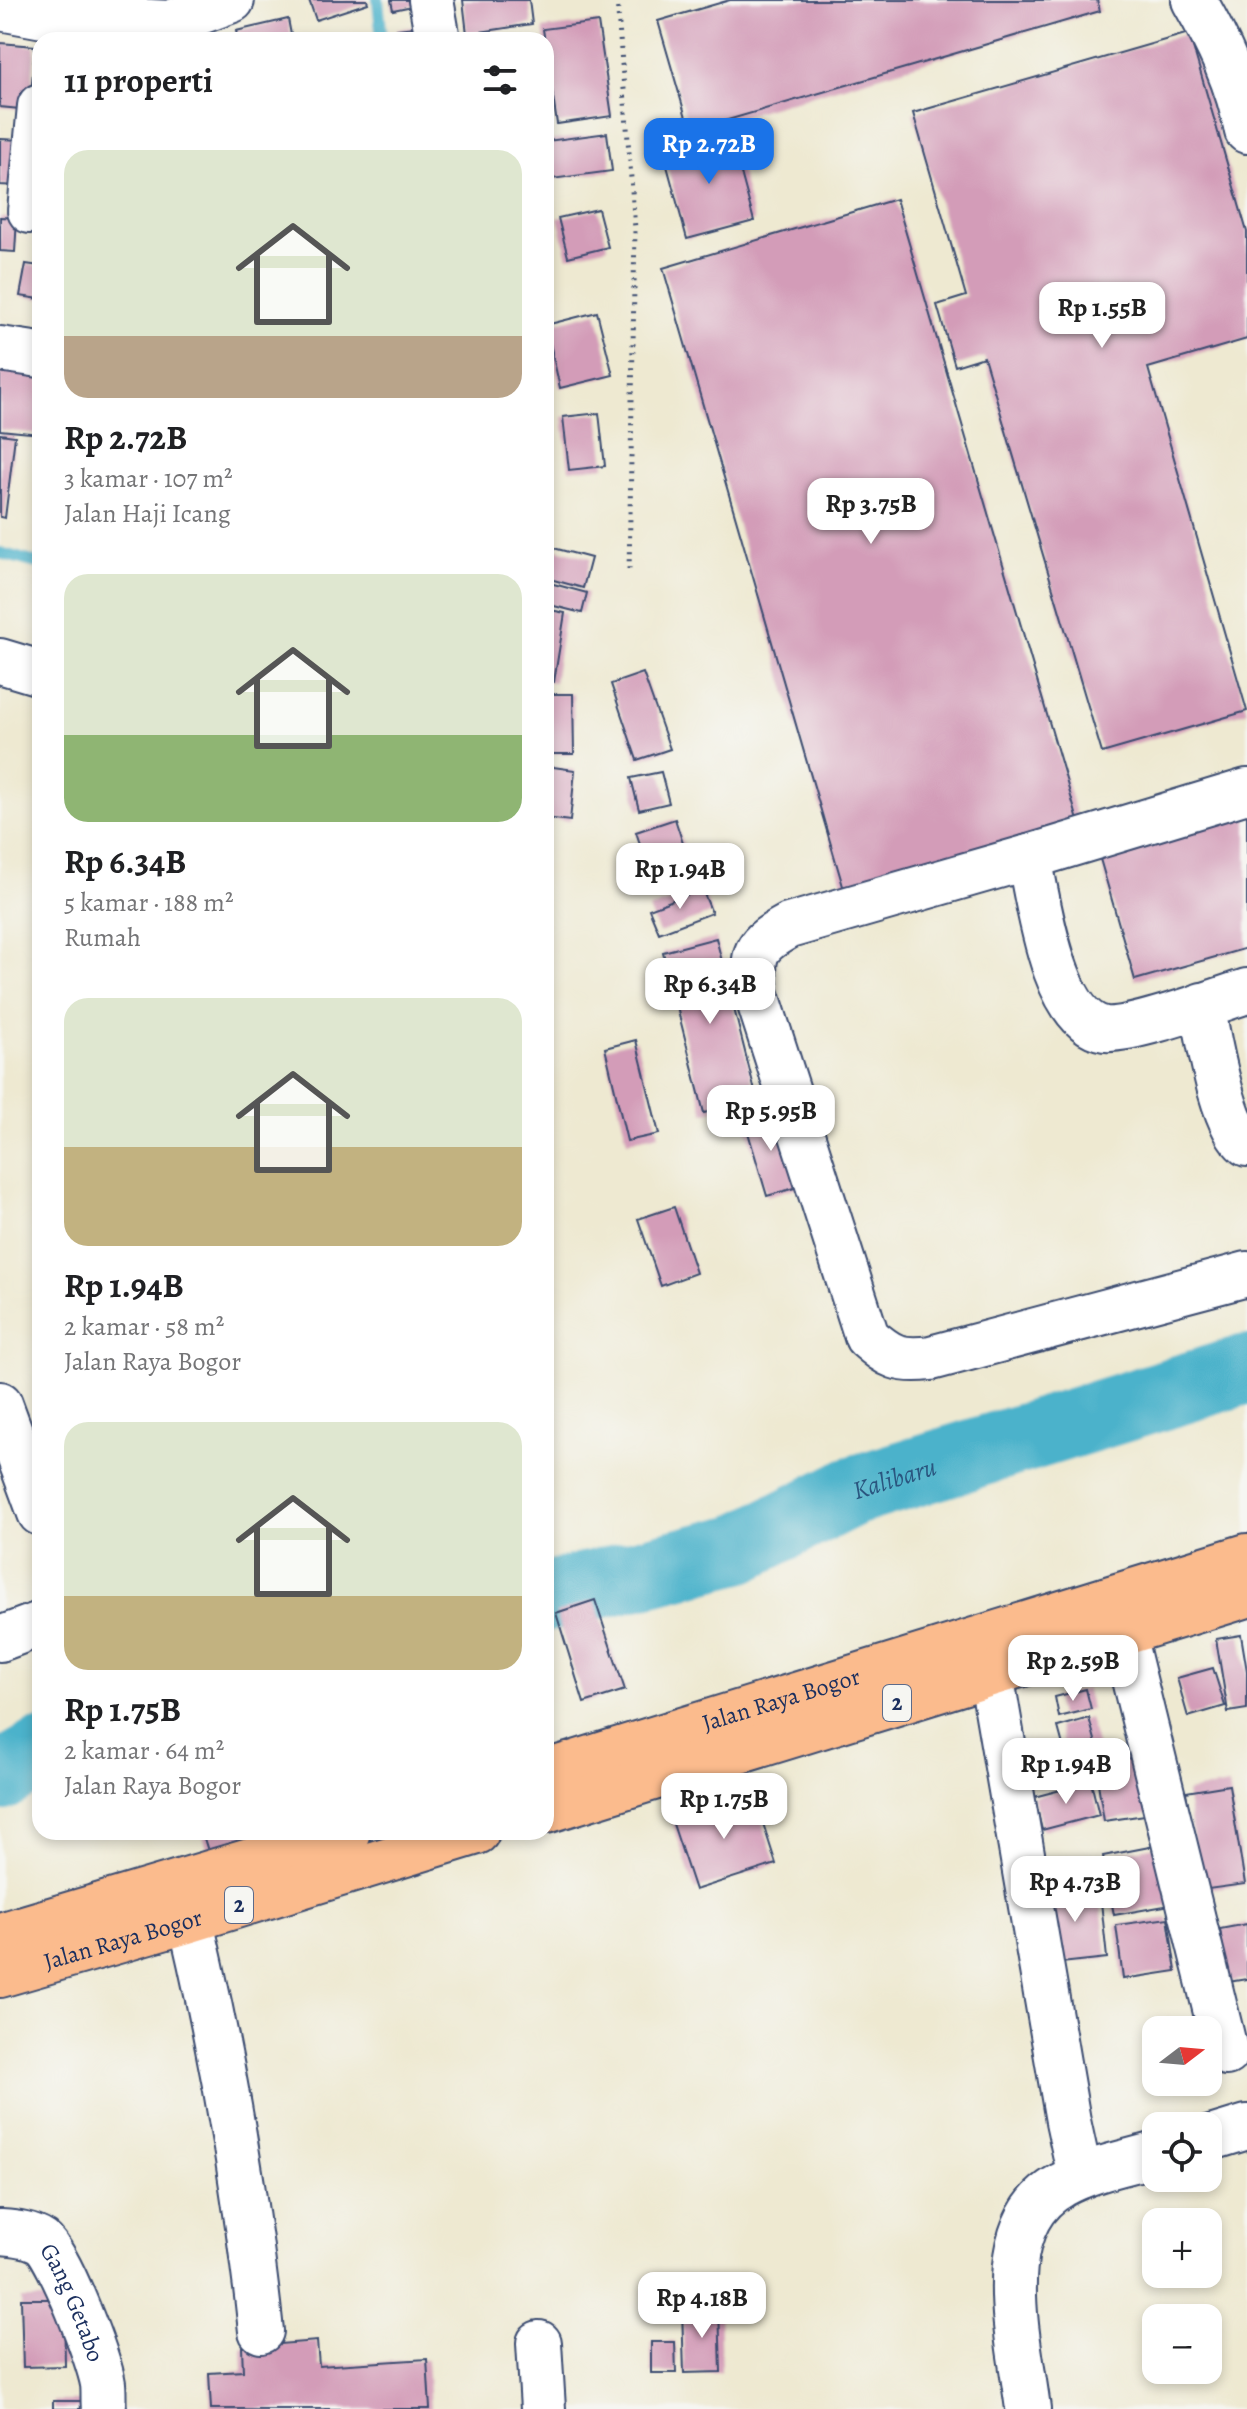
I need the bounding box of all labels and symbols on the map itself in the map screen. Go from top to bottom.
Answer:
pin: Rp 2.72B [626,118,792,186]
pin: Rp 1.55B [1019,282,1185,350]
pin: Rp 3.75B [788,478,954,546]
pin: Rp 1.94B [597,843,763,911]
pin: Rp 6.34B [627,958,793,1026]
pin: Rp 5.95B [688,1085,854,1153]
water label: Kalibaru [848,1449,941,1508]
pin: Rp 2.59B [990,1635,1156,1703]
street label: Jalan Raya Bogor [698,1660,864,1739]
road number: 2 [883,1685,911,1721]
pin: Rp 1.94B [983,1738,1149,1806]
pin: Rp 1.75B [641,1773,807,1841]
pin: Rp 4.73B [992,1856,1158,1924]
road number: 2 [225,1887,253,1923]
street label: Jalan Raya Bogor [40,1901,206,1978]
north arrow [1142,2016,1222,2096]
street label: Gang Getabo [32,2237,112,2366]
pin: Rp 4.18B [619,2272,785,2340]

